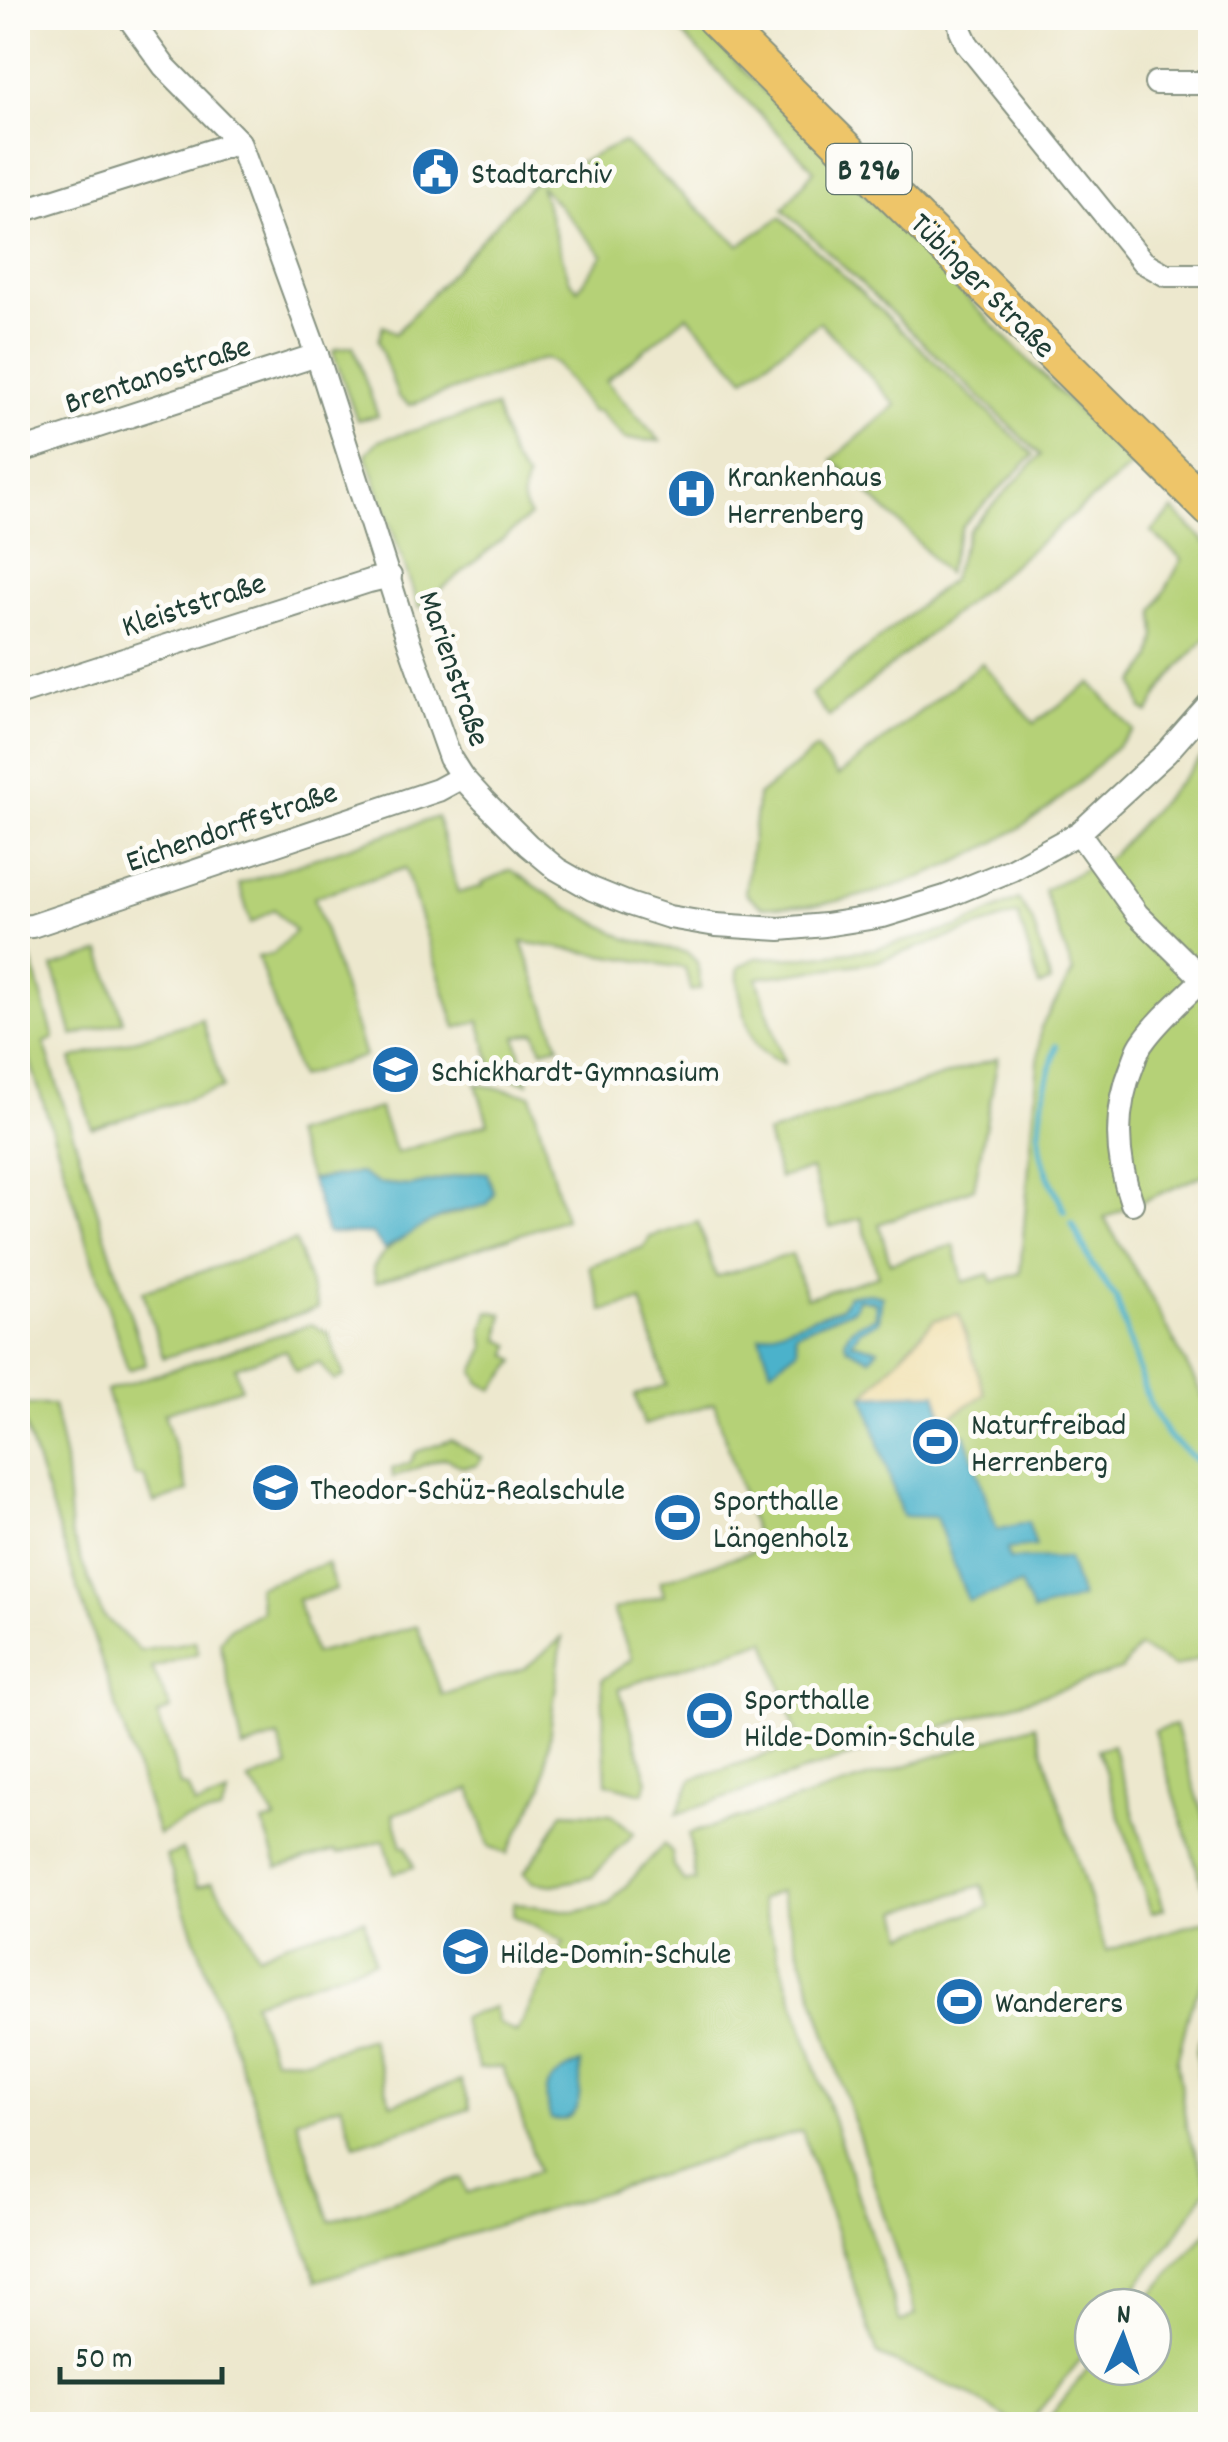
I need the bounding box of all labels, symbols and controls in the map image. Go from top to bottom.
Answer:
road number: B 296 [826,144,912,194]
public building icon: Stadtarchiv [410,146,462,198]
place label: Stadtarchiv [471,154,612,200]
street label: Tübinger Straße [897,204,1064,371]
street label: Brentanostraße [60,326,258,429]
place label: Krankenhaus Herrenberg [727,457,882,540]
hospital icon: Krankenhaus Herrenberg [666,467,718,519]
street label: Kleiststraße [117,563,273,653]
street label: Marienstraße [403,586,499,754]
street label: Eichendorffstraße [121,772,345,887]
school or university icon: Schickhardt-Gymnasium [370,1044,422,1096]
place label: Schickhardt-Gymnasium [431,1052,720,1098]
place label: Naturfreibad Herrenberg [971,1405,1126,1488]
sports icon: Naturfreibad Herrenberg [910,1415,962,1467]
school or university icon: Theodor-Schüz-Realschule [249,1462,301,1514]
place label: Theodor-Schüz-Realschule [310,1470,625,1516]
place label: Sporthalle Längenholz [713,1481,848,1564]
sports icon: Sporthalle Längenholz [652,1491,704,1543]
place label: Sporthalle Hilde-Domin-Schule [744,1680,975,1763]
sports icon: Sporthalle Hilde-Domin-Schule [683,1690,735,1742]
school or university icon: Hilde-Domin-Schule [439,1926,491,1978]
place label: Hilde-Domin-Schule [500,1934,731,1980]
sports icon: Wanderers [934,1975,986,2027]
place label: Wanderers [995,1983,1124,2029]
north arrow [1073,2287,1173,2387]
text: N [1116,2297,1131,2337]
scale bar [60,2322,222,2384]
text: 50 m [75,2340,133,2383]

